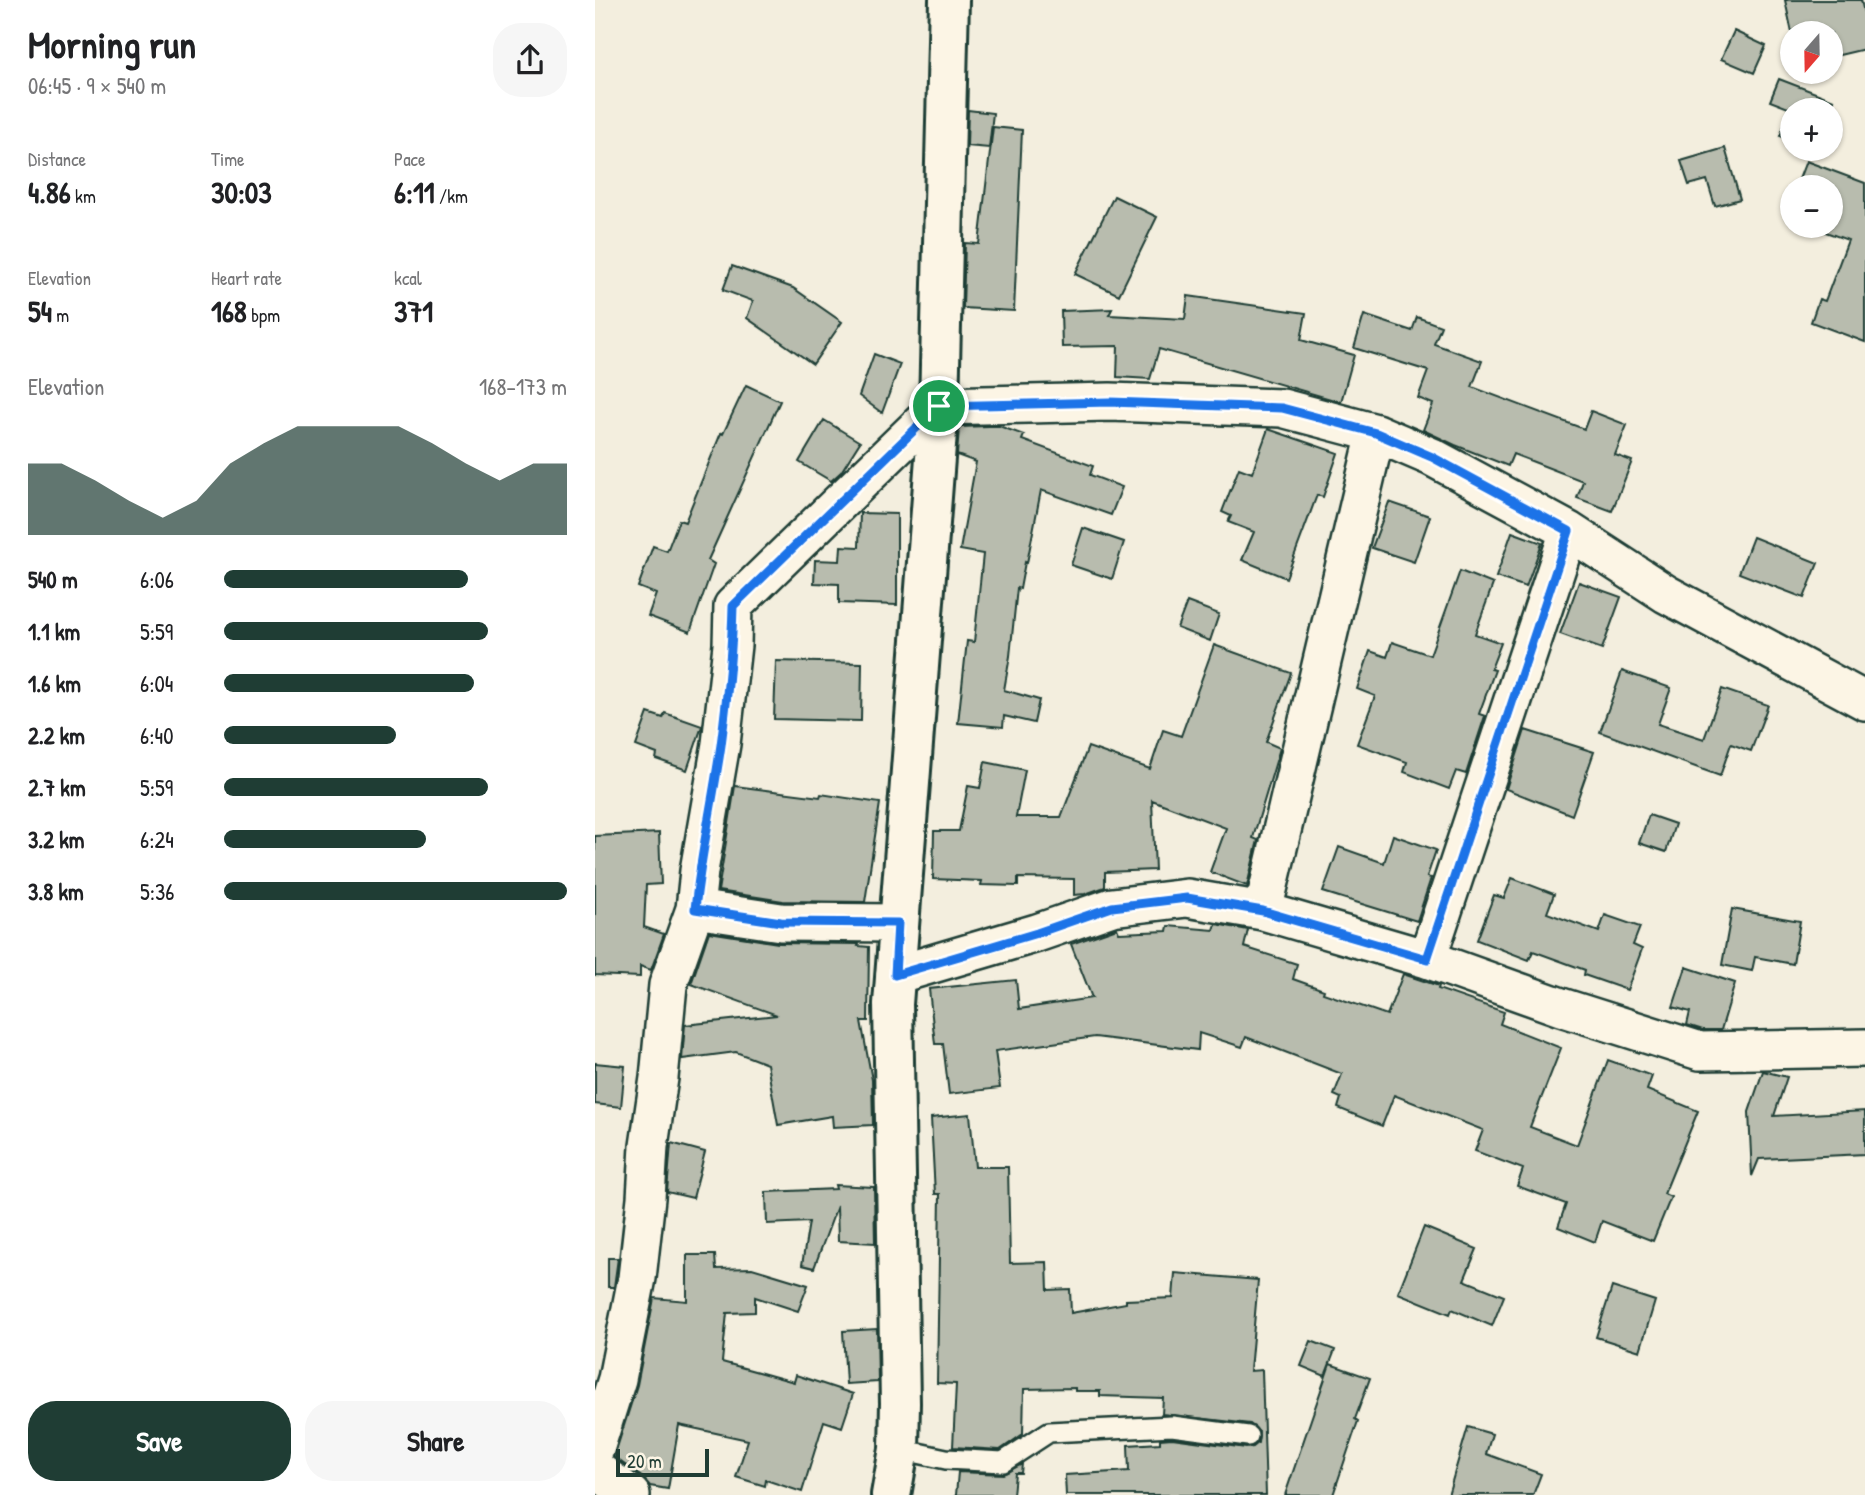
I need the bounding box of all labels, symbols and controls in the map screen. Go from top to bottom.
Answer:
text: Morning run [28,18,196,70]
north arrow [1780,21,1843,84]
map controls [1780,21,1843,238]
button: share [493,23,567,97]
text: 06:45 · 9 × 540 m [28,70,166,101]
button: + [1780,98,1843,161]
text: Distance [28,146,86,172]
text: Time [211,146,245,172]
text: Pace [394,146,426,172]
text: 4.86 [28,172,71,212]
text: 30:03 [211,172,272,212]
text: 6:11 [394,172,435,212]
button: − [1780,175,1843,238]
text: km [71,183,96,209]
text: /km [435,183,468,209]
text: Elevation [28,265,91,291]
text: Heart rate [211,265,282,291]
text: kcal [394,265,422,291]
text: 54 [28,291,52,331]
text: 168 [211,291,247,331]
text: 371 [394,291,433,331]
text: m [52,302,69,328]
text: bpm [247,302,280,328]
text: Elevation [28,371,104,402]
text: 168–173 m [479,371,567,402]
pin [909,376,969,436]
icon: arrive [920,387,958,425]
text: 540 m [28,564,78,595]
text: 6:06 [140,564,174,595]
text: 1.1 km [28,616,80,647]
text: 5:59 [140,616,173,647]
text: 1.6 km [28,668,81,699]
text: 6:04 [140,668,173,699]
text: 2.2 km [28,720,85,751]
text: 6:40 [140,720,173,751]
text: 2.7 km [28,772,86,803]
text: 5:59 [140,772,173,803]
text: 3.2 km [28,824,84,855]
text: 6:24 [140,824,174,855]
text: 3.8 km [28,876,84,907]
text: 5:36 [140,876,175,907]
button: Save [28,1401,291,1481]
button: Share [305,1401,567,1481]
scale bar [616,1446,709,1478]
text: 20 m [627,1448,662,1474]

